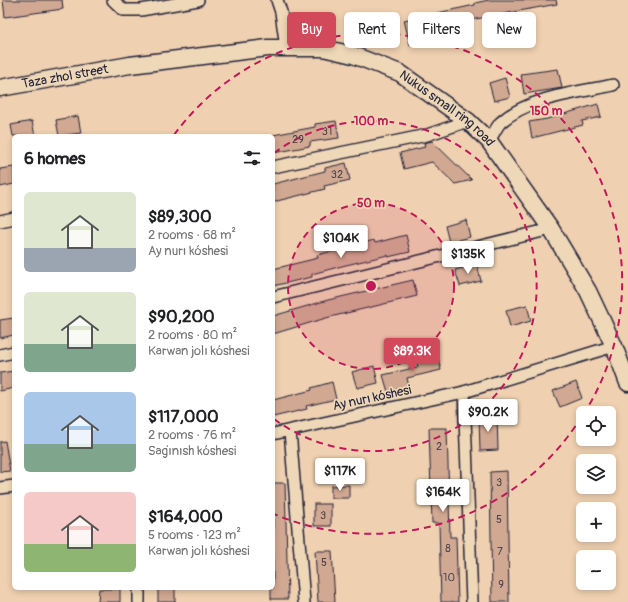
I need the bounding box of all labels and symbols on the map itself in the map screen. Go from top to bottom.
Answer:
street label: Taza zhol street [21,61,110,92]
street label: Nukus small ring road [396,67,498,149]
text: 150 m [530,104,563,119]
text: 100 m [354,114,389,129]
house number: 31 [322,125,332,138]
house number: 29 [292,133,304,146]
house number: 32 [331,168,343,181]
text: 50 m [357,196,385,211]
pin: $104K [313,225,369,259]
pin: $135K [440,241,496,275]
centre of rings [364,279,378,293]
pin: $89.3K [379,338,445,372]
street label: Ay nurı kóshesi [331,382,413,414]
pin: $90.2K [455,399,521,433]
house number: 2 [436,440,442,453]
pin: $117K [312,458,368,492]
house number: 3 [496,476,502,489]
pin: $164K [415,479,471,513]
house number: 3 [320,509,326,522]
house number: 5 [496,513,502,526]
house number: 8 [445,542,451,555]
house number: 7 [497,545,503,558]
house number: 5 [321,556,327,569]
house number: 10 [443,571,455,584]
house number: 9 [498,578,504,591]

